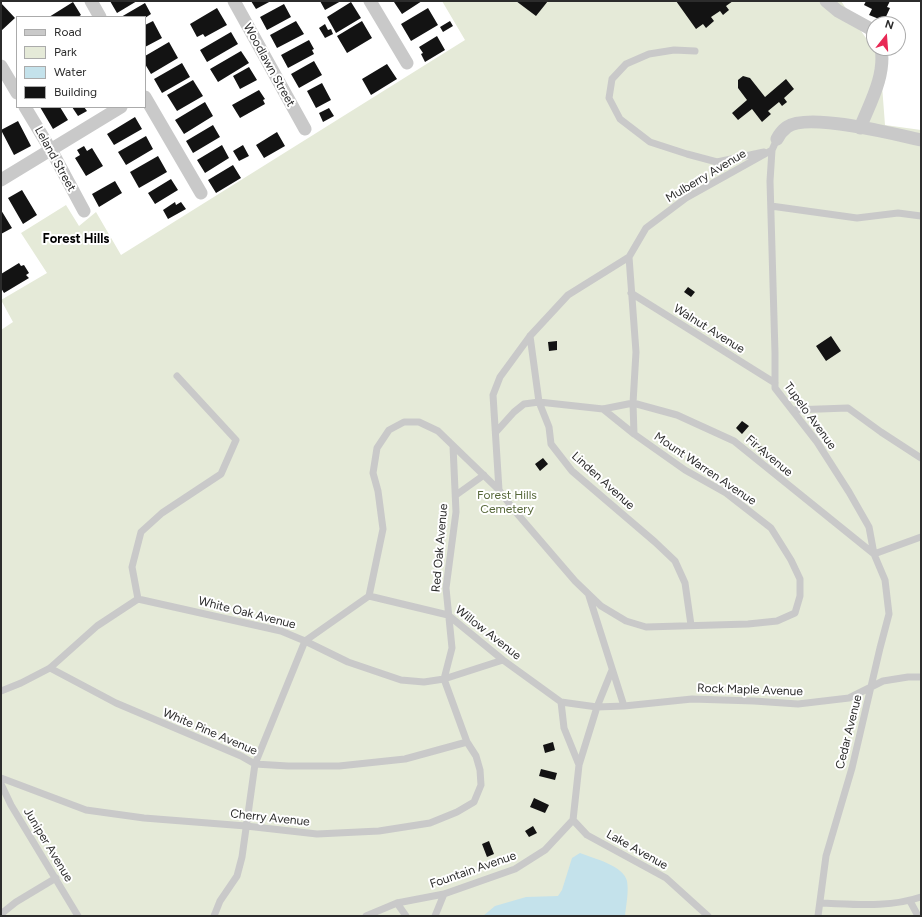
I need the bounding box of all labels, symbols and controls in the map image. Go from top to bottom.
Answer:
legend [16,16,146,108]
north arrow [866,16,906,56]
text: N [883,18,895,32]
street label: Woodlawn Street [240,21,298,109]
text: Road [54,25,82,39]
text: Park [54,45,77,59]
text: Water [54,65,86,79]
text: Building [54,85,97,99]
street label: Leland Street [31,124,79,194]
street label: Mulberry Avenue [663,146,749,206]
district label: Forest Hills [43,231,109,247]
street label: Walnut Avenue [671,301,747,357]
street label: Tupelo Avenue [781,380,839,452]
street label: Mount Warren Avenue [651,429,759,509]
street label: Fir Avenue [743,432,795,480]
street label: Linden Avenue [569,449,637,513]
park label: Forest Hills Cemetery [477,488,537,516]
street label: Red Oak Avenue [429,503,451,593]
street label: White Oak Avenue [197,594,297,632]
street label: Willow Avenue [452,603,524,663]
street label: Rock Maple Avenue [697,681,803,699]
street label: Cedar Avenue [833,693,865,771]
street label: White Pine Avenue [160,706,260,758]
street label: Juniper Avenue [20,805,76,885]
street label: Cherry Avenue [230,807,310,829]
street label: Lake Avenue [604,827,670,873]
street label: Fountain Avenue [428,848,518,892]

